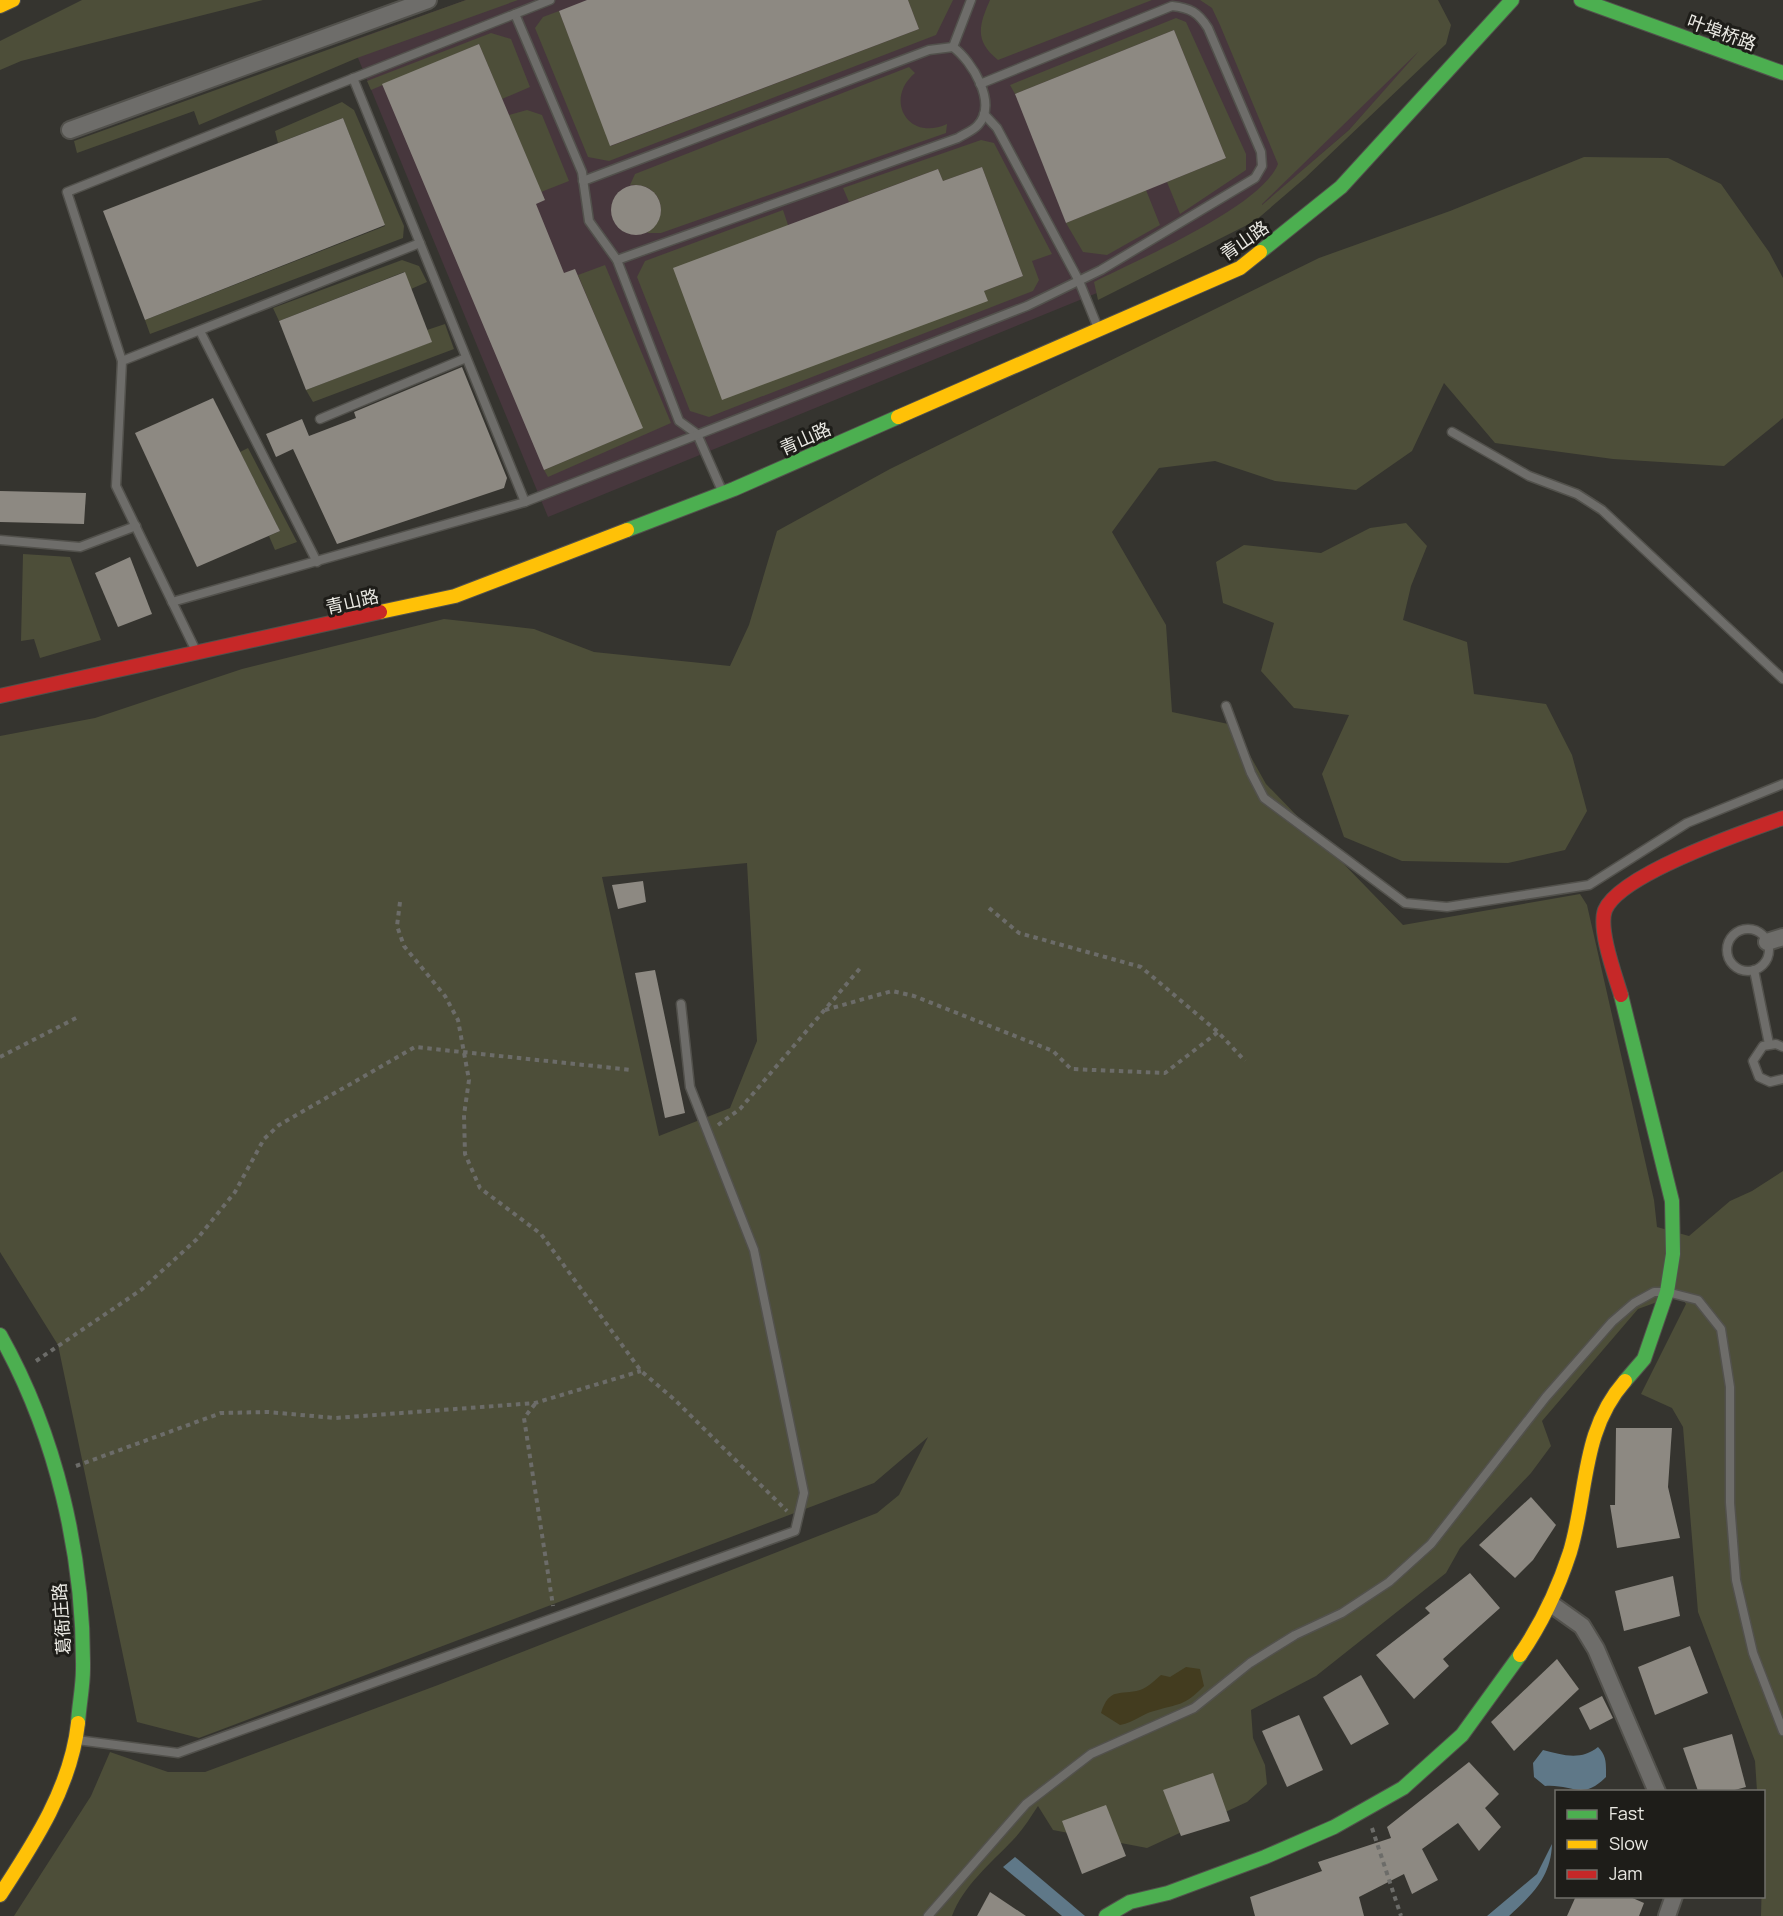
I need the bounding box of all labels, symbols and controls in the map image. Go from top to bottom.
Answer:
street label: 叶埠桥路 [1684,8,1760,56]
street label: 青山路 [1215,215,1273,265]
street label: 青山路 [775,416,835,460]
street label: 青山路 [323,583,381,619]
street label: 葛衙庄路 [47,1582,75,1656]
legend [1555,1790,1765,1898]
text: Fast [1609,1801,1644,1825]
text: Slow [1609,1831,1649,1855]
text: Jam [1609,1861,1643,1885]

